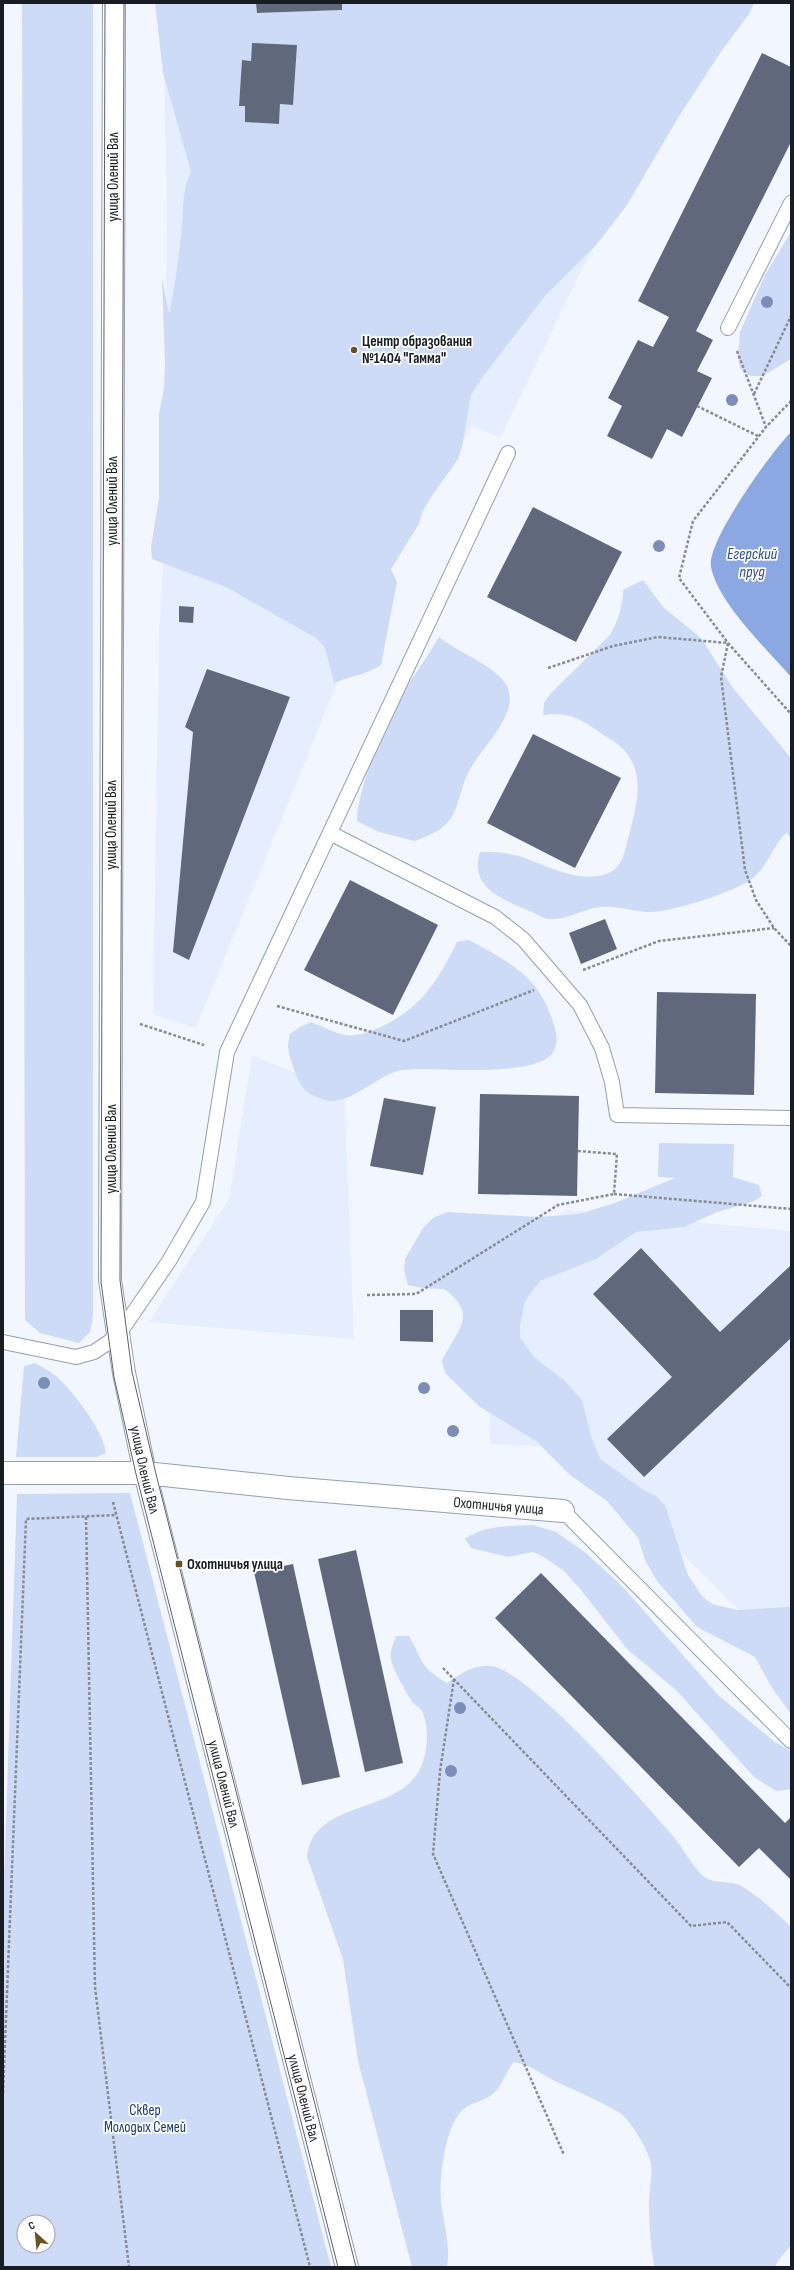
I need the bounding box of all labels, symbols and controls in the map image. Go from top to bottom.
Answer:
street label: улица Олений Вал [104,132,123,222]
place label: Центр образования №1404 "Гамма" [362,332,472,368]
marker: Центр образования №1404 "Гамма" [349,345,359,355]
street label: улица Олений Вал [103,456,122,546]
water label: Егерский пруд [727,545,778,582]
street label: улица Олений Вал [102,780,121,870]
street label: улица Олений Вал [102,1104,121,1194]
street label: улица Олений Вал [126,1424,165,1516]
street label: Охотничья улица [453,1492,545,1519]
place label: Охотничья улица [187,1555,283,1574]
marker: Охотничья улица [174,1559,184,1569]
street label: улица Олений Вал [204,1738,244,1830]
street label: улица Олений Вал [284,2052,324,2144]
park label: Сквер Молодых Семей [104,2101,186,2137]
north arrow [16,2214,56,2254]
text: С [26,2218,37,2233]

